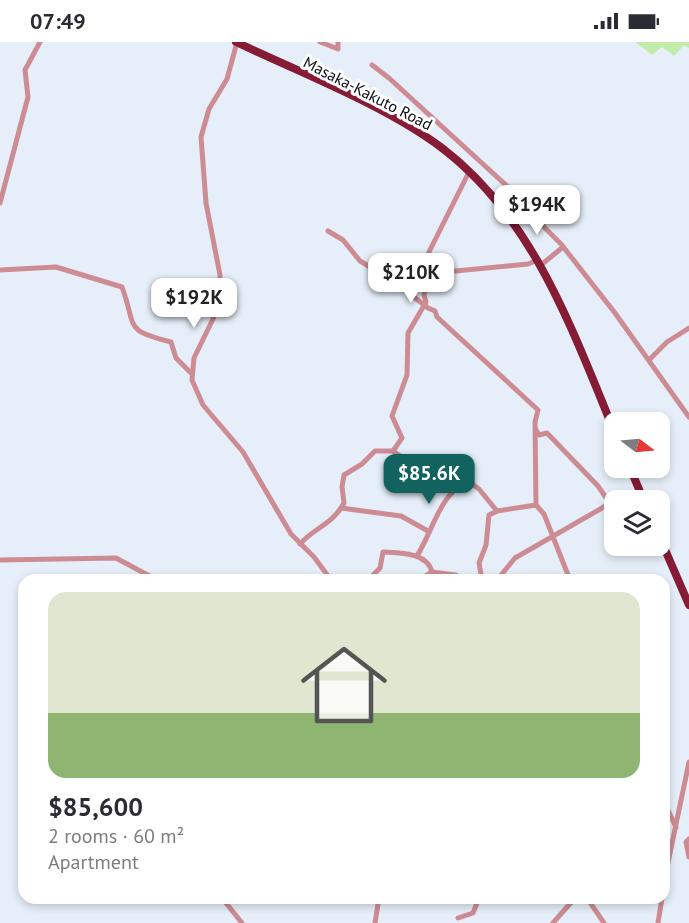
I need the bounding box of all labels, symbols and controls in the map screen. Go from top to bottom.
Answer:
text: 07:49 [30,7,86,35]
street label: Masaka-Kakuto Road [300,52,436,134]
pin: $194K [495,185,579,236]
text: $194K [508,191,566,217]
pin: $210K [369,253,453,304]
text: $210K [382,259,440,285]
pin: $192K [152,278,236,329]
text: $192K [165,284,223,310]
north arrow [604,412,670,478]
map controls [604,412,670,556]
pin: $85.6K [380,454,478,505]
text: $85.6K [398,460,460,486]
button: layers [604,490,670,556]
icon: home [290,631,398,739]
text: $85,600 [48,790,143,823]
text: 2 rooms · 60 m² [48,823,184,849]
text: Apartment [48,849,139,875]

